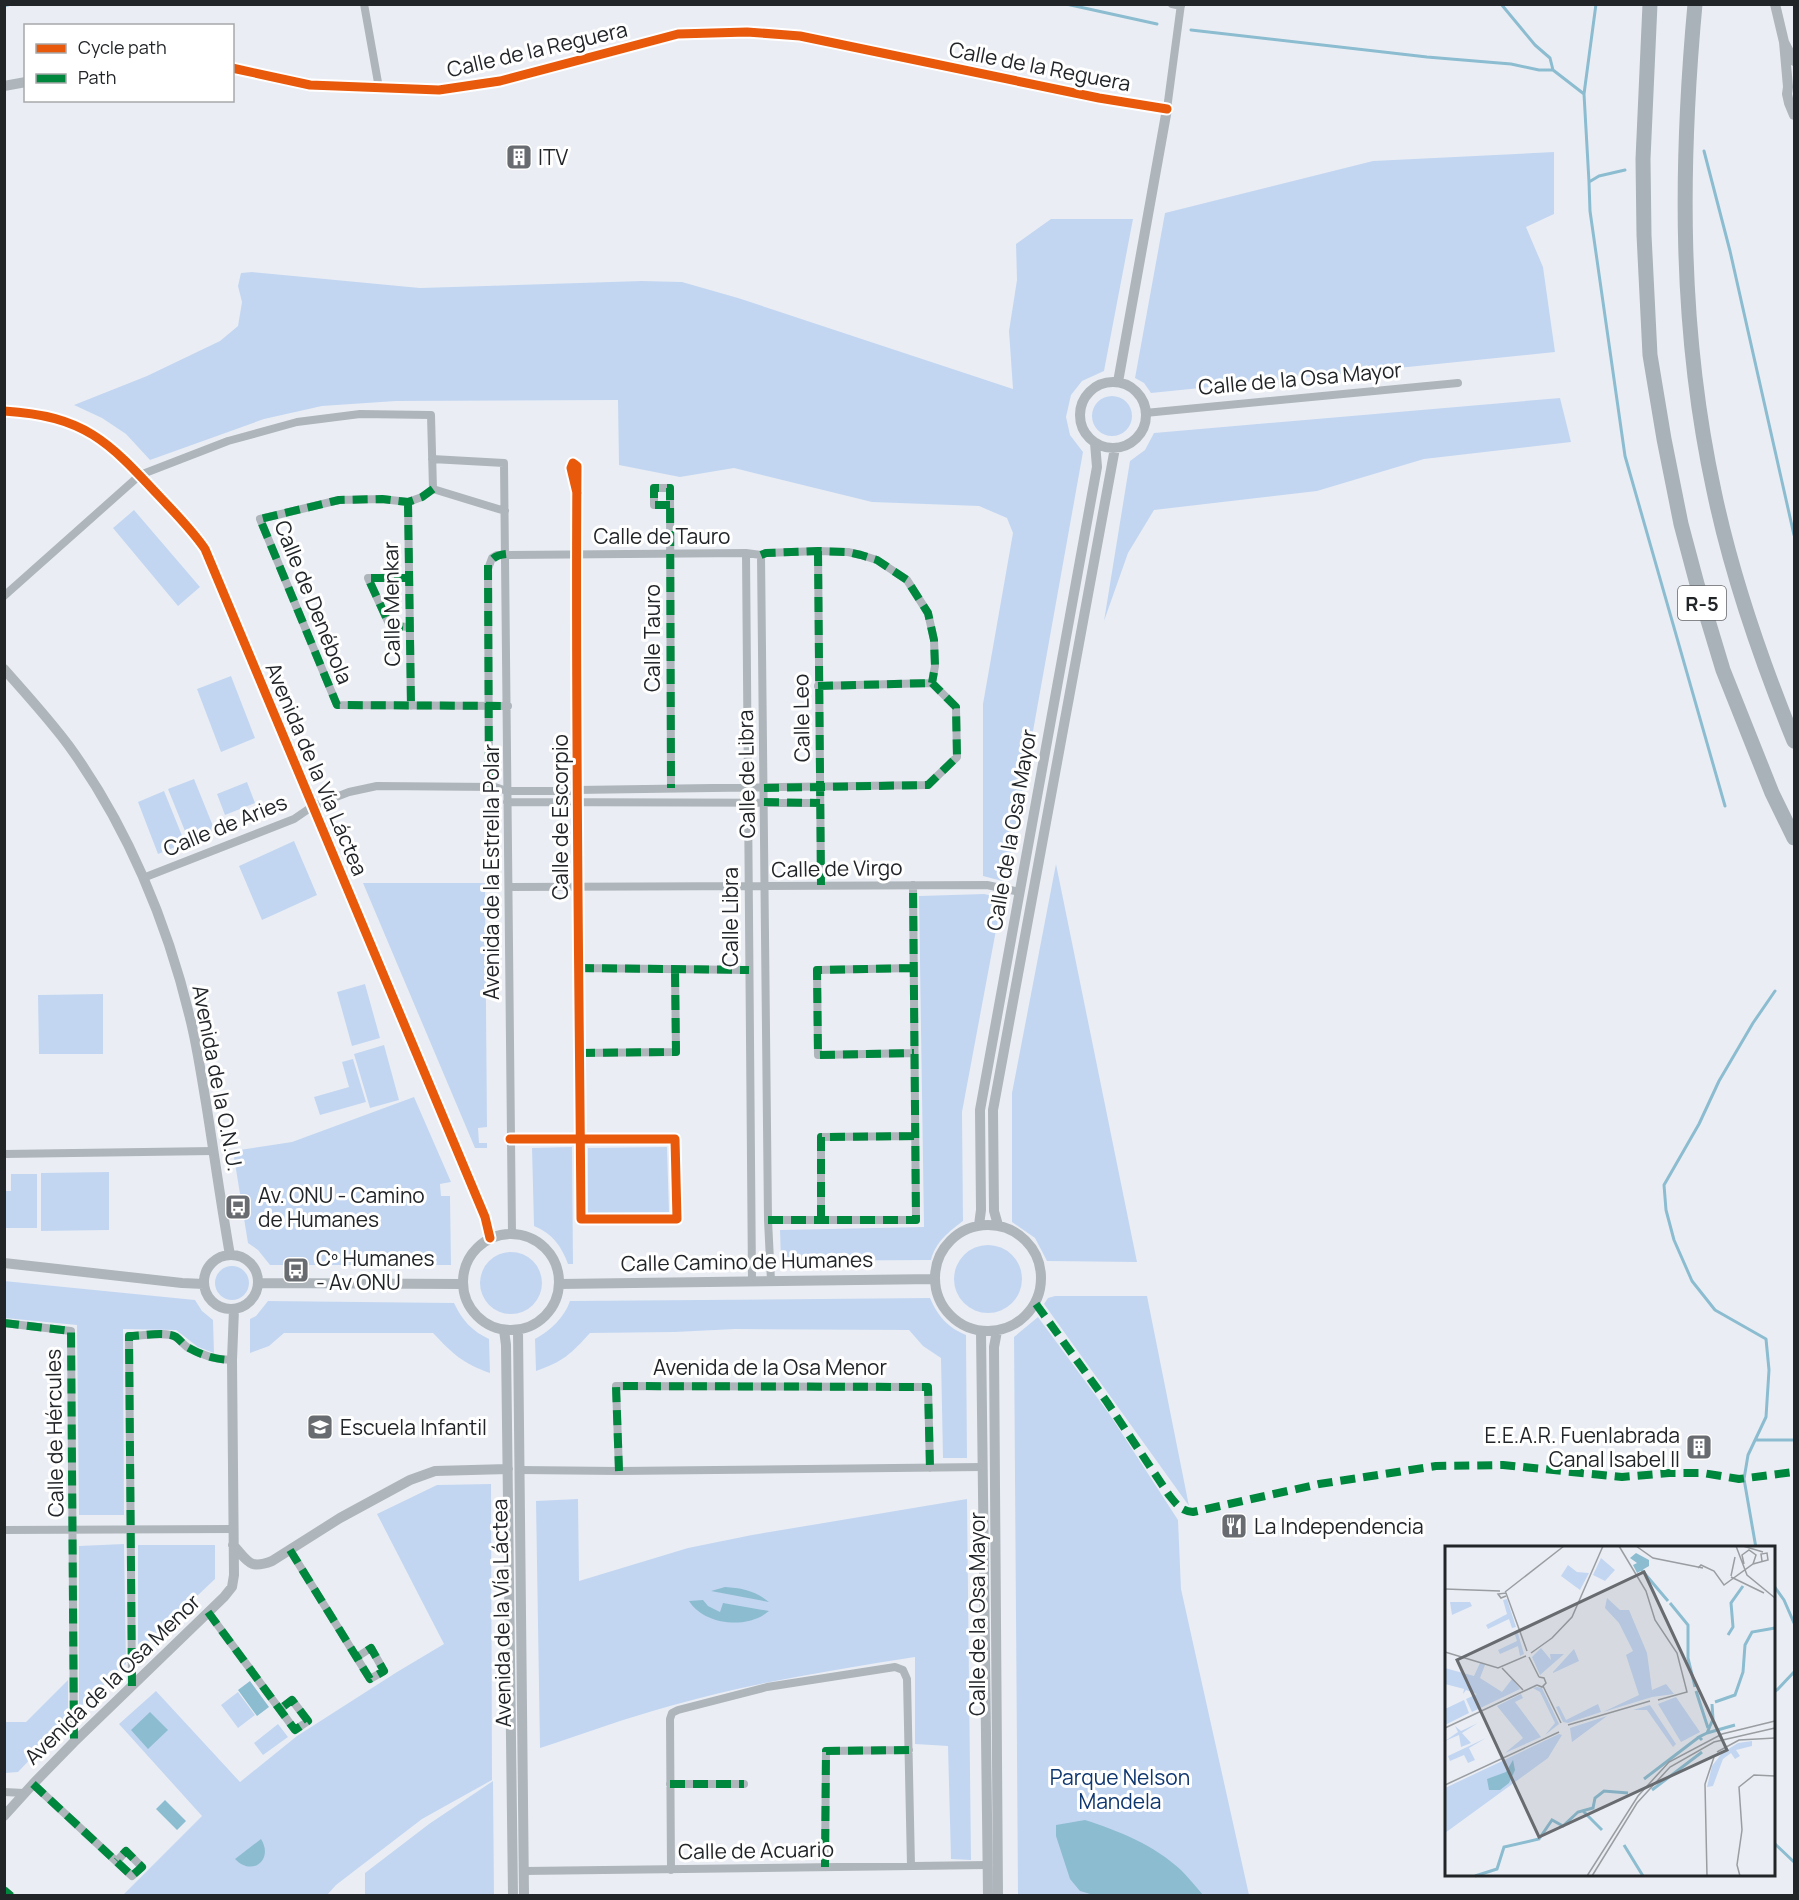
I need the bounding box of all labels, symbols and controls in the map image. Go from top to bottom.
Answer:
street label: Calle de la Reguera [444,15,630,83]
legend [24,24,234,102]
text: Cycle path [78,35,167,59]
street label: Calle de la Reguera [947,35,1133,97]
text: Path [78,65,116,89]
building icon: ITV [504,142,534,172]
place label: ITV [538,143,568,171]
street label: Calle de la Osa Mayor [1197,355,1403,401]
street label: Calle de Denébola [268,516,360,688]
street label: Calle de Tauro [594,522,730,550]
street label: Calle Menkar [376,541,406,667]
street label: Calle Tauro [638,584,666,692]
road number: R-5 [1678,586,1726,620]
street label: Avenida de la Vía Láctea [259,658,375,880]
street label: Calle Leo [786,674,816,762]
street label: Calle de Libra [731,709,761,839]
street label: Calle de la Osa Mayor [979,727,1043,933]
street label: Calle de Escorpio [546,734,574,900]
street label: Avenida de la Estrella Polar [477,744,505,1000]
street label: Calle de Aries [159,787,291,863]
street label: Calle de Virgo [771,853,903,883]
street label: Calle Libra [716,867,744,967]
street label: Avenida de la O.N.U. [186,983,250,1173]
place label: Av. ONU - Camino de Humanes [258,1181,425,1233]
bus stop icon: Av. ONU - Camino de Humanes [223,1192,253,1222]
place label: Cº Humanes - Av ONU [316,1244,435,1296]
street label: Calle Camino de Humanes [621,1245,873,1277]
bus stop icon: Cº Humanes - Av ONU [281,1255,311,1285]
street label: Calle de Hércules [39,1349,69,1517]
street label: Avenida de la Osa Menor [653,1353,887,1381]
school or university icon: Escuela Infantil [305,1412,335,1442]
place label: Escuela Infantil [340,1413,487,1441]
place label: E.E.A.R. Fuenlabrada Canal Isabel II [1485,1421,1680,1473]
building icon: E.E.A.R. Fuenlabrada Canal Isabel II [1684,1432,1714,1462]
street label: Avenida de la Vía Láctea [485,1498,517,1728]
restaurant icon: La Independencia [1219,1511,1249,1541]
street label: Calle de la Osa Mayor [963,1512,991,1716]
place label: La Independencia [1254,1512,1424,1540]
inset map [1445,1546,1775,1876]
street label: Avenida de la Osa Menor [18,1587,206,1770]
park label: Parque Nelson Mandela [1050,1763,1190,1815]
street label: Calle de Acuario [678,1835,834,1865]

